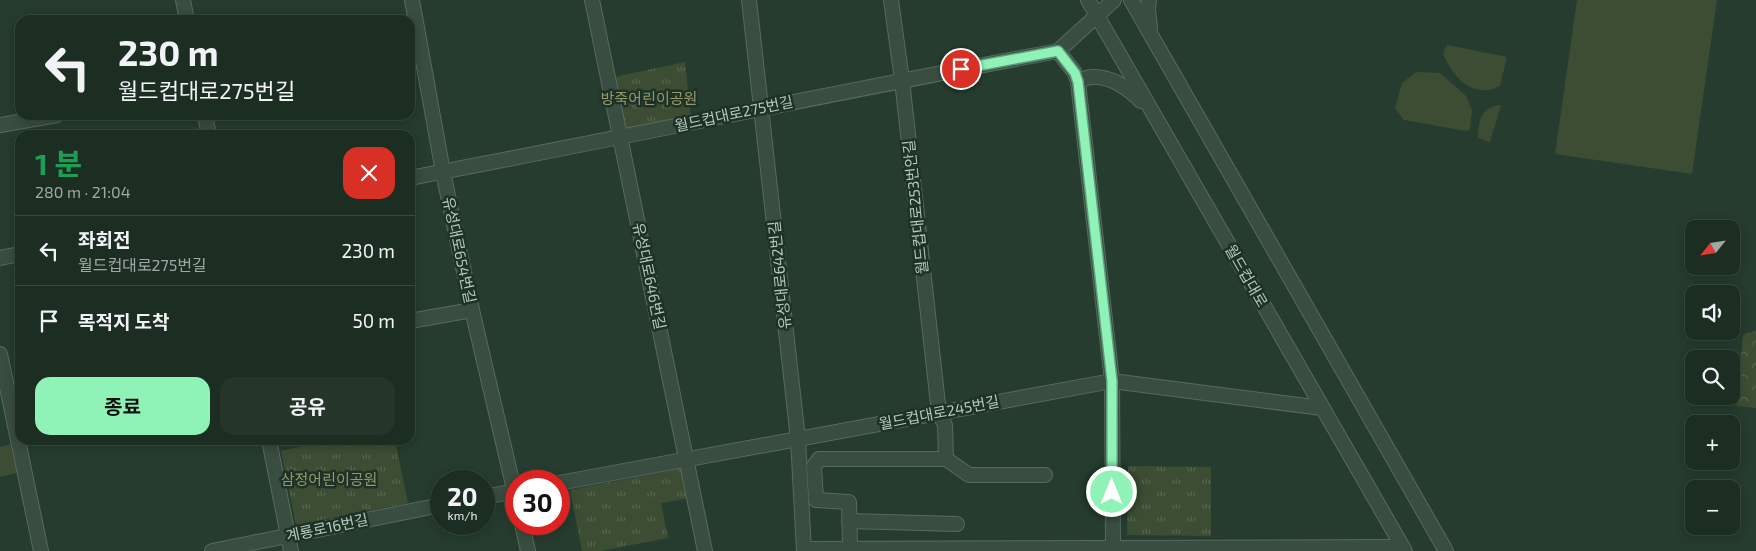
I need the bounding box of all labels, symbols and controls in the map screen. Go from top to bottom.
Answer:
text: 230 m [118,31,219,73]
icon: left [35,35,100,100]
pin [940,48,982,90]
icon: arrive [947,55,975,83]
text: 월드컵대로275번길 [118,77,295,103]
park label: 방죽어린이공원 [601,89,697,107]
street label: 월드컵대로275번길 [673,92,795,134]
street label: 월드컵대로253번안길 [899,139,931,275]
text: 1 분 [35,145,82,181]
button: close [343,147,395,199]
text: 280 m · 21:04 [35,182,130,201]
street label: 유성대로654번길 [440,195,480,305]
street label: 유성대로642번길 [764,220,794,330]
north arrow [1685,220,1740,275]
map controls [1685,220,1740,535]
street label: 유성대로646번길 [630,221,670,331]
text: 좌회전 [78,228,130,251]
icon: left [35,237,63,265]
text: 230 m [341,239,395,262]
street label: 월드컵대로 [1222,241,1272,310]
text: 월드컵대로275번길 [78,255,207,274]
button: sound [1685,285,1740,340]
icon: arrive [35,307,63,335]
text: 50 m [352,309,395,332]
text: 목적지 도착 [78,310,170,333]
button: search [1685,350,1740,405]
button: 종료 [35,377,210,435]
button: 공유 [220,377,395,435]
street label: 월드컵대로245번길 [877,392,1001,433]
button: + [1685,415,1740,470]
position arrow [1085,465,1137,517]
park label: 삼정어린이공원 [281,470,377,488]
speed limit sign: 30 [505,470,570,535]
button: − [1685,480,1740,535]
text: 20 [447,481,478,511]
text: km/h [448,508,477,522]
street label: 계룡로16번길 [284,510,370,545]

